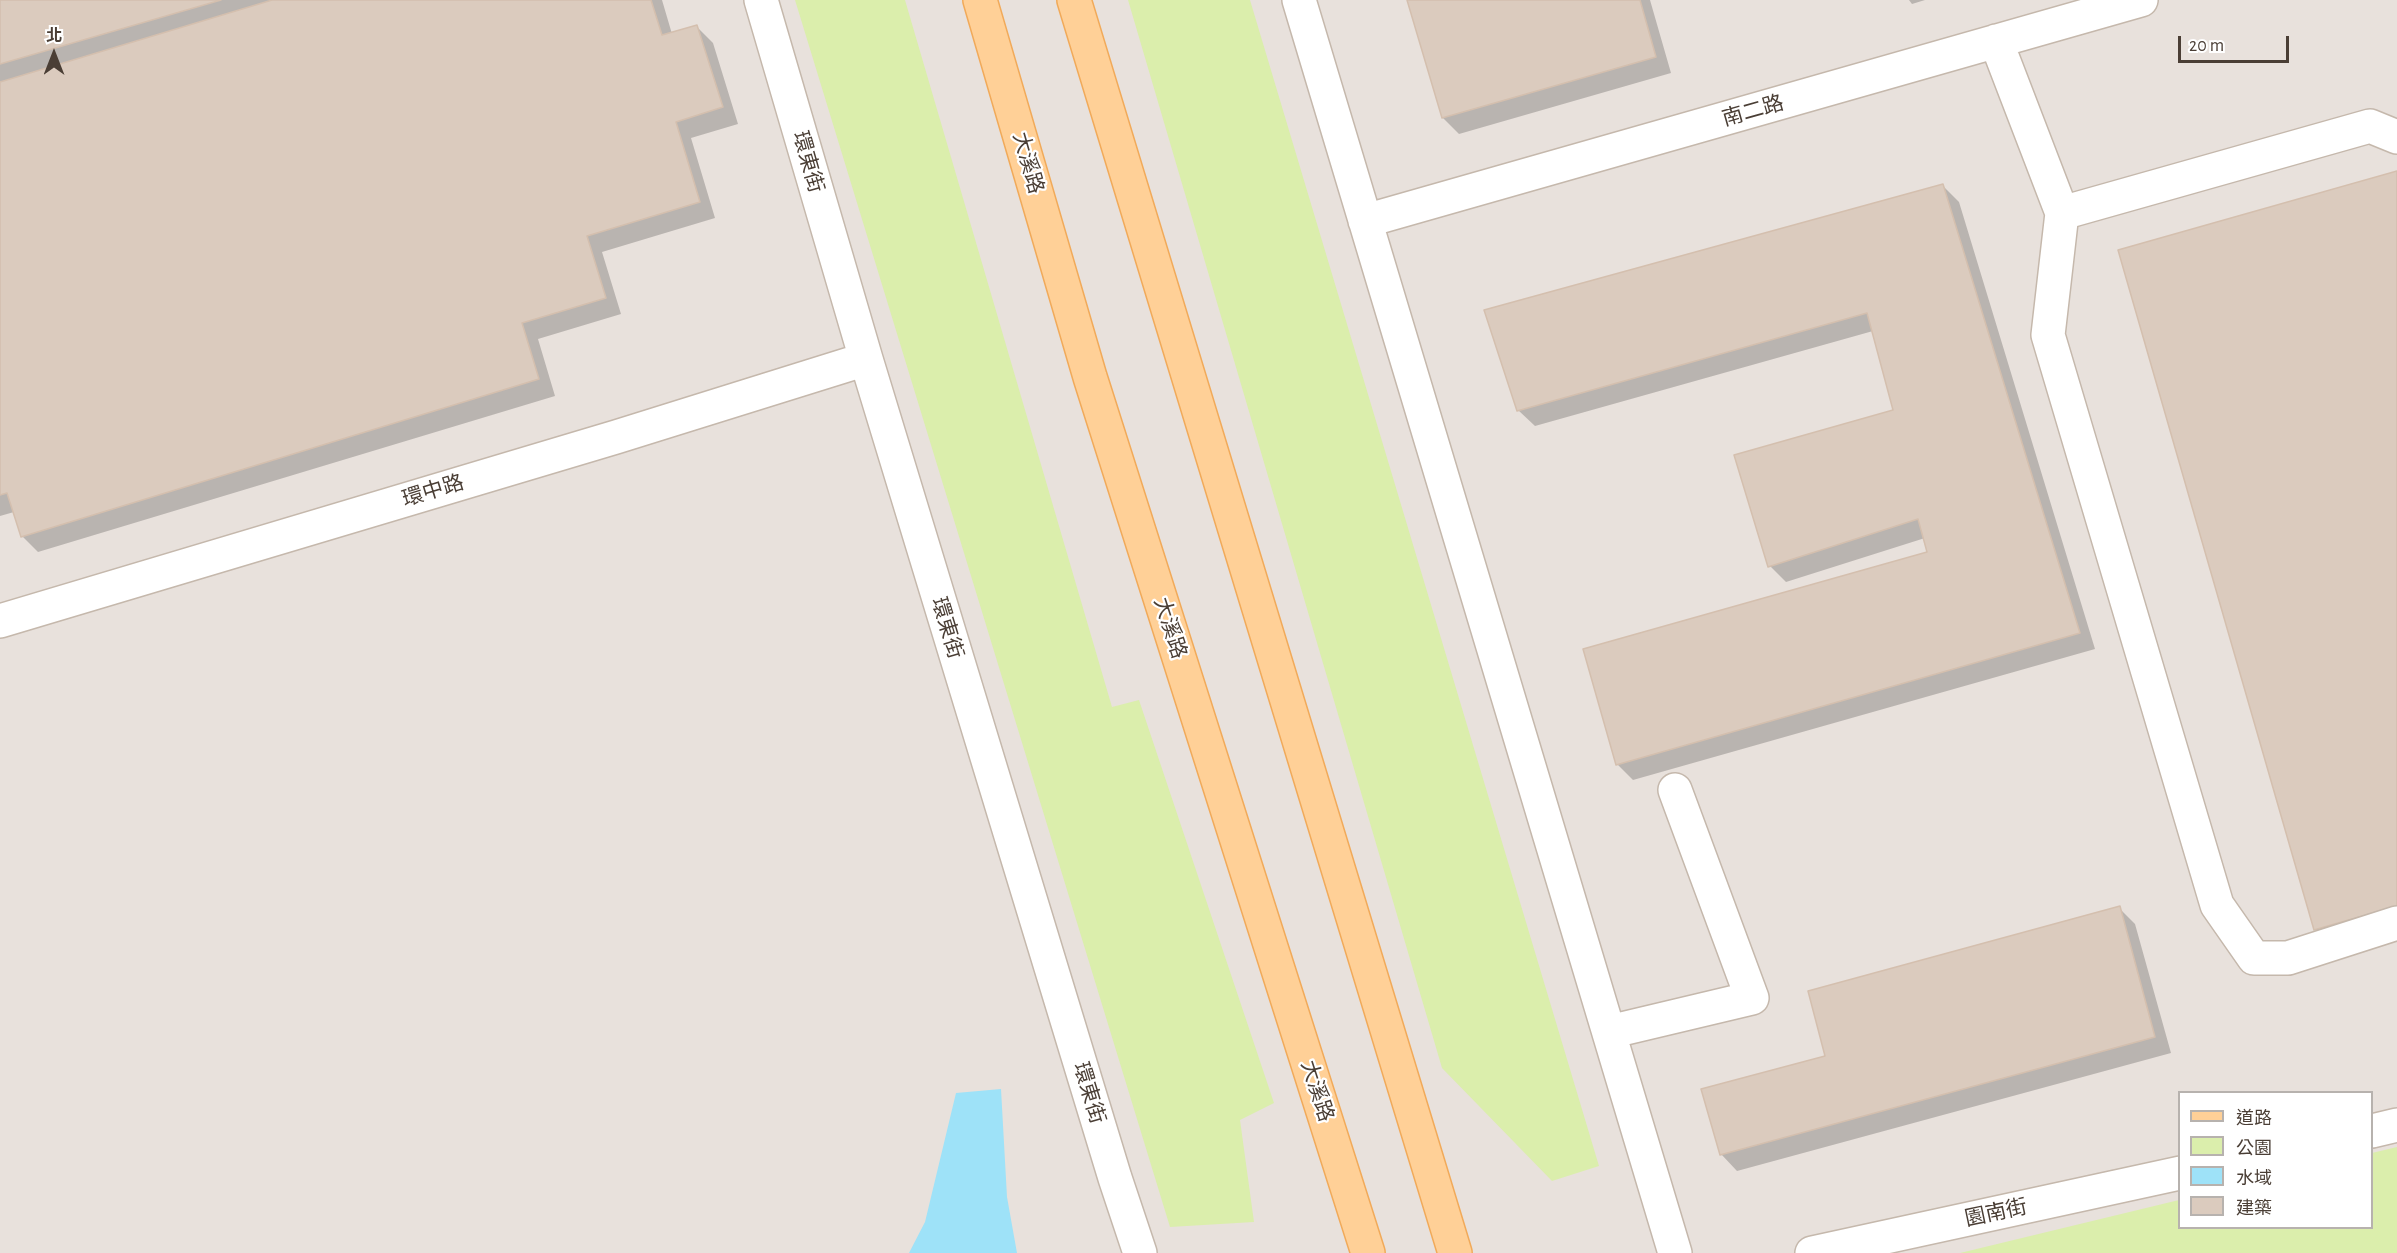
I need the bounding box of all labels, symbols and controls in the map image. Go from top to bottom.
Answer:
north arrow [24,24,84,84]
scale bar [2181,24,2292,62]
text: 北 [46,28,62,44]
text: 20 m [2189,37,2224,55]
street label: 南二路 [1719,90,1787,132]
street label: 環東街 [787,128,829,196]
street label: 大溪路 [1007,129,1049,197]
street label: 環中路 [399,470,467,512]
street label: 環東街 [926,594,968,662]
street label: 大溪路 [1148,594,1192,662]
street label: 大溪路 [1295,1057,1339,1125]
street label: 環東街 [1068,1059,1110,1127]
legend [2178,1091,2373,1229]
text: 道路 [2236,1110,2272,1128]
text: 公園 [2236,1140,2272,1158]
text: 水域 [2236,1170,2272,1188]
street label: 園南街 [1963,1194,2029,1232]
text: 建築 [2236,1200,2272,1218]

